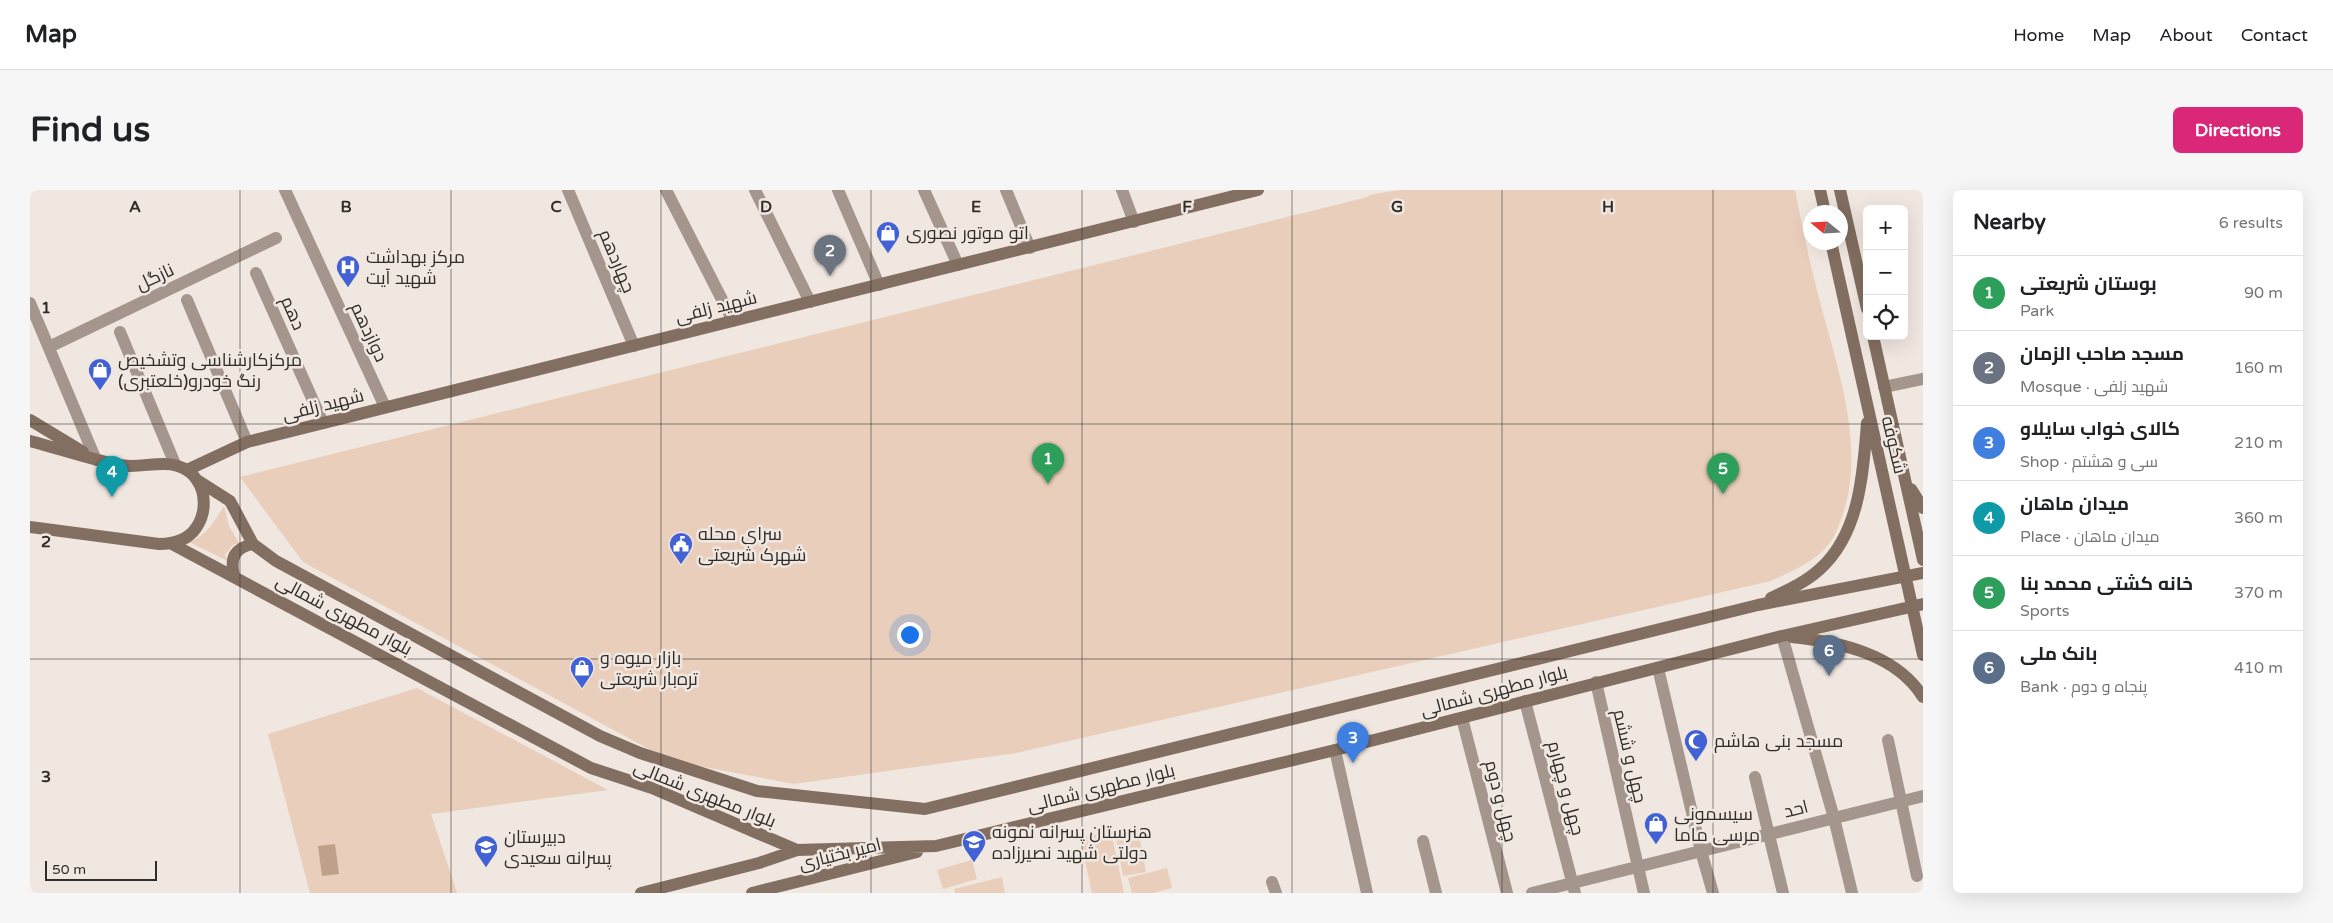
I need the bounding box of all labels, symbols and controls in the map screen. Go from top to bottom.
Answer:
text: Map [25,20,77,49]
text: Home [2013,24,2064,46]
text: Map [2092,24,2131,46]
text: About [2159,24,2213,46]
text: Contact [2241,24,2308,46]
button: Directions [2173,107,2303,153]
text: Find us [30,109,150,151]
text: A [129,197,141,217]
text: B [340,197,352,217]
text: C [550,197,562,217]
text: D [760,197,772,217]
text: E [971,197,981,217]
text: F [1182,197,1192,217]
text: G [1391,197,1403,217]
text: H [1602,197,1614,217]
north arrow [1803,205,1848,250]
map controls [1863,205,1908,340]
button: + [1863,205,1908,250]
text: Nearby [1973,210,2046,235]
text: 6 results [2219,213,2283,233]
shop icon: اتو موتور نصوری [875,220,901,254]
place label: اتو موتور نصوری [906,222,1029,244]
street label: چهاردهم [593,226,640,296]
pin: 2 [814,235,846,276]
place label: مرکز بهداشت شهید آیت [366,246,465,289]
button: − [1863,250,1908,295]
hospital icon: مرکز بهداشت شهید آیت [335,254,361,288]
street label: نازگل [132,259,178,295]
text: بوستان شریعتی [2020,273,2157,295]
text: 1 [1984,283,1994,303]
text: 90 m [2244,283,2283,303]
street label: شهید زلفی [673,286,759,328]
street label: دهم [275,293,310,334]
button: locate [1863,295,1908,340]
text: 1 [41,298,51,318]
street label: دوازدهم [345,299,392,366]
text: Park [2020,301,2054,321]
text: مسجد صاحب الزمان [2020,343,2184,365]
place label: مرکزکارشناسی وتشخیص رنگ خودرو(خلعتبری) [118,349,302,392]
shop icon: مرکزکارشناسی وتشخیص رنگ خودرو(خلعتبری) [87,357,113,391]
text: 2 [1984,358,1994,378]
text: 160 m [2234,358,2283,378]
text: Mosque · شهید زلفی [2020,377,2168,397]
street label: شهید زلفی [280,384,366,426]
street label: شکوفه [1877,414,1911,476]
text: کالای خواب سایلاو [2020,418,2180,440]
text: 3 [1984,433,1994,453]
text: 210 m [2234,433,2283,453]
pin: 1 [1032,443,1064,484]
text: Shop · سی و هشتم [2020,452,2158,472]
pin: 5 [1707,453,1739,494]
pin: 4 [96,456,128,497]
text: میدان ماهان [2020,493,2129,515]
text: 4 [1984,508,1994,528]
text: 360 m [2234,508,2283,528]
place label: سرای محله شهرک شریعتی [698,523,806,566]
text: Place · میدان ماهان [2020,527,2159,547]
public building icon: سرای محله شهرک شریعتی [668,531,694,565]
text: 2 [41,532,51,552]
street label: بلوار مطهری شمالی [272,570,416,660]
text: خانه کشتی محمد بنا [2020,573,2193,595]
text: 5 [1984,583,1994,603]
text: 370 m [2234,583,2283,603]
text: Sports [2020,601,2069,621]
your location [897,622,923,648]
pin: 6 [1813,635,1845,676]
text: بانک ملی [2020,643,2097,665]
place label: بازار میوه و تره‌بار شریعتی [600,647,698,690]
shop icon: بازار میوه و تره‌بار شریعتی [569,655,595,689]
text: 6 [1984,658,1994,678]
text: 410 m [2234,658,2283,678]
street label: بلوار مطهری شمالی [1418,661,1570,721]
text: Bank · پنجاه و دوم [2020,677,2147,697]
street label: چهل و ششم [1608,707,1651,805]
pin: 3 [1337,722,1369,763]
mosque icon: مسجد بنی هاشم [1683,728,1709,762]
place label: مسجد بنی هاشم [1714,730,1843,753]
street label: چهل و چهارم [1542,738,1589,838]
street label: بلوار مطهری شمالی [631,755,779,833]
street label: چهل و دوم [1479,758,1522,844]
street label: بلوار مطهری شمالی [1025,759,1177,817]
text: 3 [41,767,51,787]
street label: احد [1781,795,1811,823]
place label: سیسمونی مرسی ماما [1674,803,1760,846]
shop icon: سیسمونی مرسی ماما [1643,811,1669,845]
place label: هنرستان پسرانه نمونه دولتی شهید نصیرزاده [992,821,1152,864]
place label: دبیرستان پسرانه سعیدی [504,826,612,870]
school or university icon: هنرستان پسرانه نمونه دولتی شهید نصیرزاده [961,829,987,863]
street label: امیر بختیاری [796,833,884,875]
school or university icon: دبیرستان پسرانه سعیدی [473,834,499,868]
scale bar [45,858,158,881]
text: 50 m [52,861,86,878]

